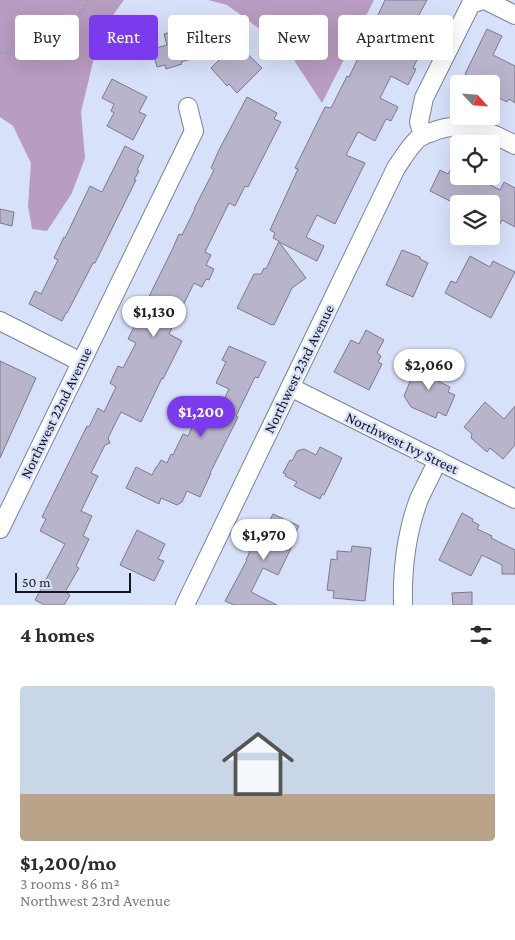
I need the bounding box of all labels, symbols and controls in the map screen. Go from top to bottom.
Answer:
chip: Buy [15,15,79,60]
chip: Rent [89,15,158,60]
chip: Filters [168,15,249,60]
chip: New [259,15,328,60]
chip: Apartment [338,15,453,60]
north arrow [450,75,500,125]
map controls [450,75,500,245]
button: locate [450,135,500,185]
button: layers [450,195,500,245]
pin: $1,130 [113,296,195,338]
street label: Northwest 23rd Avenue [261,302,337,436]
text: $1,130 [133,303,175,320]
street label: Northwest 22nd Avenue [17,344,95,481]
pin: $2,060 [388,348,470,391]
text: $2,060 [405,356,453,373]
pin: $1,200 [160,396,242,438]
text: $1,200 [178,403,224,420]
street label: Northwest Ivy Street [343,409,462,479]
pin: $1,970 [223,518,305,561]
text: $1,970 [242,526,286,543]
scale bar [15,570,131,593]
text: 50 m [22,574,50,590]
icon: filters [467,621,495,649]
text: 4 homes [20,623,94,647]
icon: home [213,719,303,809]
text: $1,200/mo [20,851,116,875]
text: 3 rooms · 86 m² [20,875,120,892]
text: Northwest 23rd Avenue [20,892,170,909]

